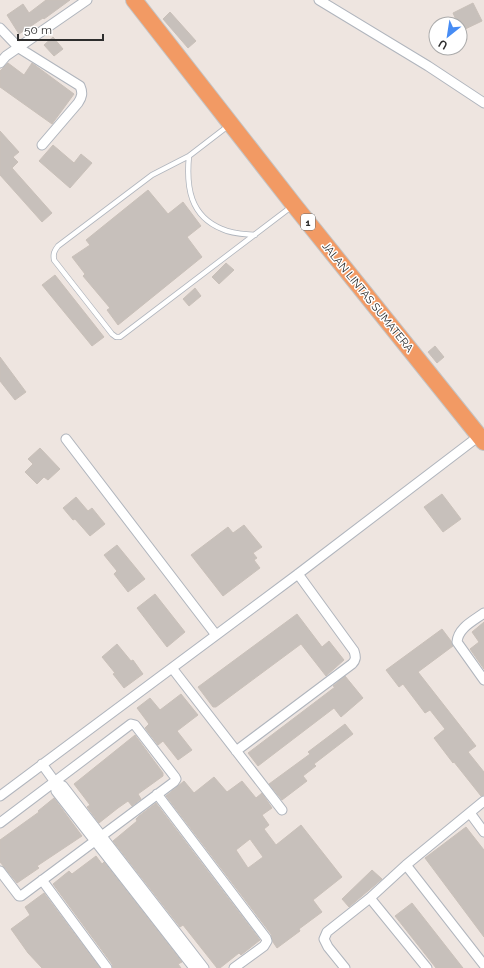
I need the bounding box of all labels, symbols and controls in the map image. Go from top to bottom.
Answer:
scale bar [18,16,103,42]
north arrow [428,16,468,56]
text: 50 m [24,23,52,37]
text: U [436,37,450,52]
road number: 1 [301,214,315,230]
street label: JALAN LINTAS SUMATERA [319,240,416,355]

